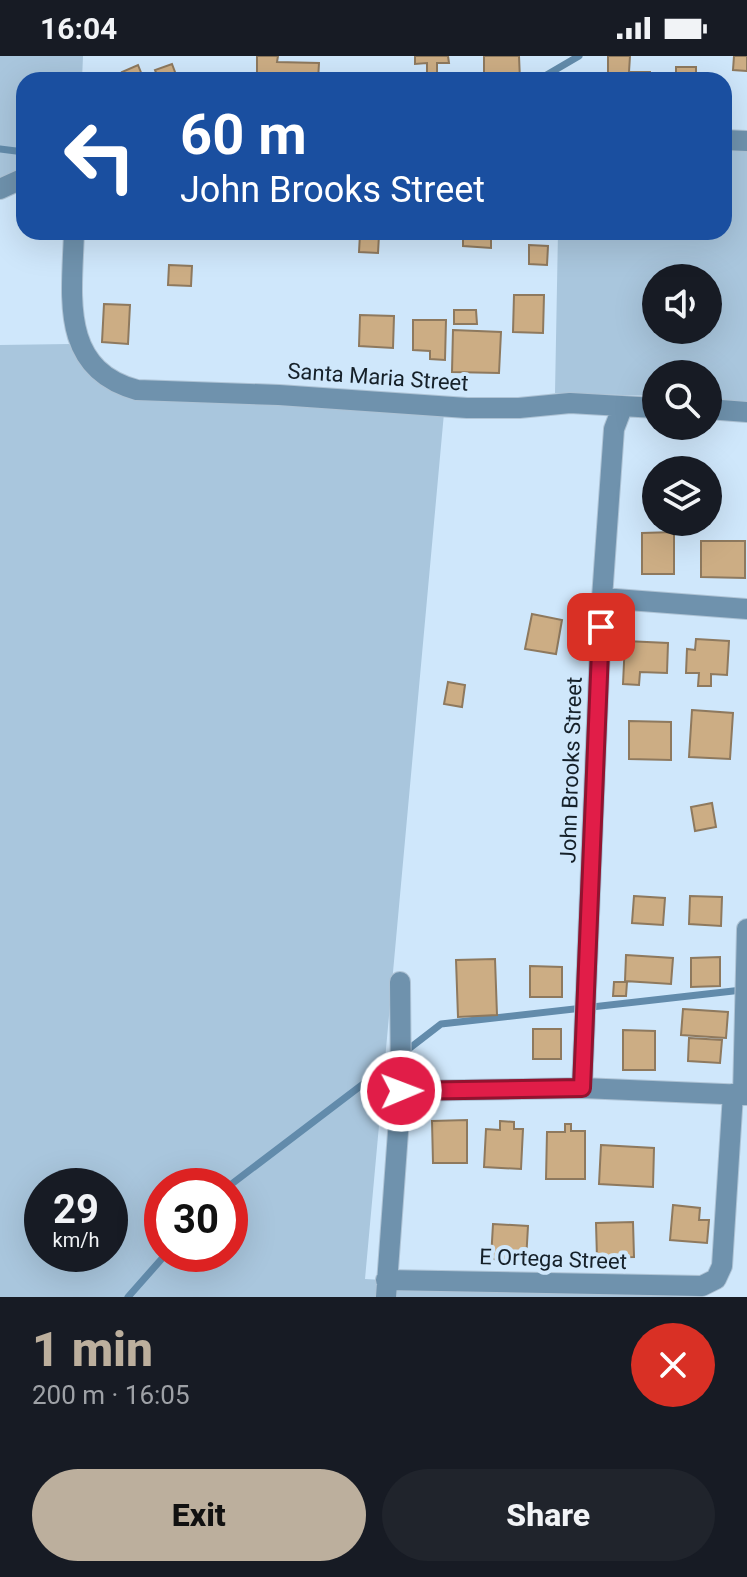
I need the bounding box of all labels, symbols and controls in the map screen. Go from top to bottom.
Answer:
text: 16:04 [40,11,117,46]
text: 60 m [180,102,307,168]
icon: left [48,104,152,208]
text: John Brooks Street [180,169,485,211]
map controls [642,264,722,536]
button: sound [642,264,722,344]
street label: Santa Maria Street [287,358,469,396]
button: search [642,360,722,440]
button: layers [642,456,722,536]
pin [567,593,635,661]
icon: arrive [579,605,623,649]
street label: John Brooks Street [555,676,587,864]
position arrow [359,1049,443,1133]
speed limit sign: 30 [144,1168,248,1272]
text: 29 [53,1186,99,1233]
text: km/h [53,1228,99,1252]
street label: E Ortega Street [479,1244,627,1274]
text: 1 min [32,1321,153,1378]
button: close [631,1323,715,1407]
text: 200 m · 16:05 [32,1380,190,1410]
button: Exit [32,1469,366,1561]
button: Share [382,1469,715,1561]

